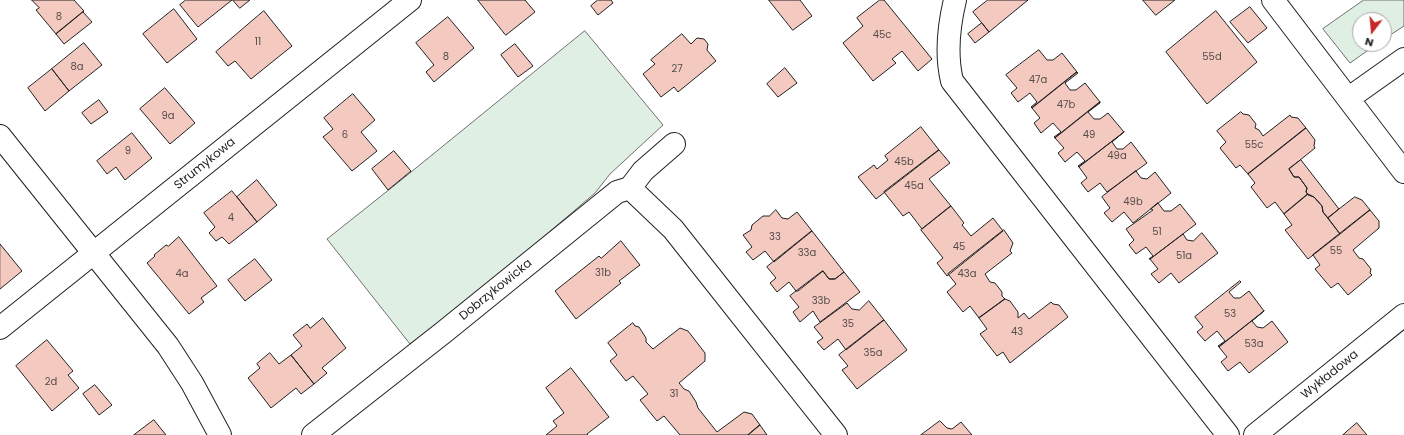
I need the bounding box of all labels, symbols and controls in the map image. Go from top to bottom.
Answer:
house number: 8 [56,11,62,23]
north arrow [1352,12,1392,52]
house number: 45c [873,29,891,41]
text: N [1363,34,1375,51]
house number: 11 [255,36,261,48]
house number: 8 [443,51,449,63]
house number: 55d [1202,51,1222,63]
house number: 8a [70,61,84,73]
house number: 27 [671,63,683,75]
house number: 47a [1029,74,1047,86]
house number: 47b [1057,99,1075,111]
house number: 9a [161,110,175,122]
house number: 6 [342,129,348,141]
house number: 49 [1083,129,1095,141]
street label: Strumykowa [172,135,238,193]
house number: 55c [1245,139,1263,151]
house number: 9 [125,145,131,157]
house number: 49a [1107,150,1127,162]
house number: 45b [894,156,914,168]
house number: 45a [904,180,924,192]
house number: 49b [1123,196,1143,208]
house number: 4 [228,212,234,224]
house number: 51 [1152,226,1162,238]
house number: 33 [769,231,781,243]
house number: 45 [953,241,965,253]
house number: 55 [1330,245,1342,257]
house number: 33a [798,247,816,259]
house number: 51a [1176,250,1192,262]
street label: Dobrzykowicka [457,256,535,324]
house number: 31b [595,267,611,279]
house number: 4a [175,268,189,280]
house number: 43a [958,268,976,280]
house number: 33b [812,295,830,307]
house number: 53 [1224,308,1236,320]
house number: 35 [842,318,854,330]
house number: 43 [1011,326,1023,338]
house number: 53a [1245,338,1263,350]
house number: 35a [864,347,882,359]
street label: Wykładowa [1298,348,1362,402]
house number: 2d [45,376,57,388]
house number: 31 [669,388,679,400]

